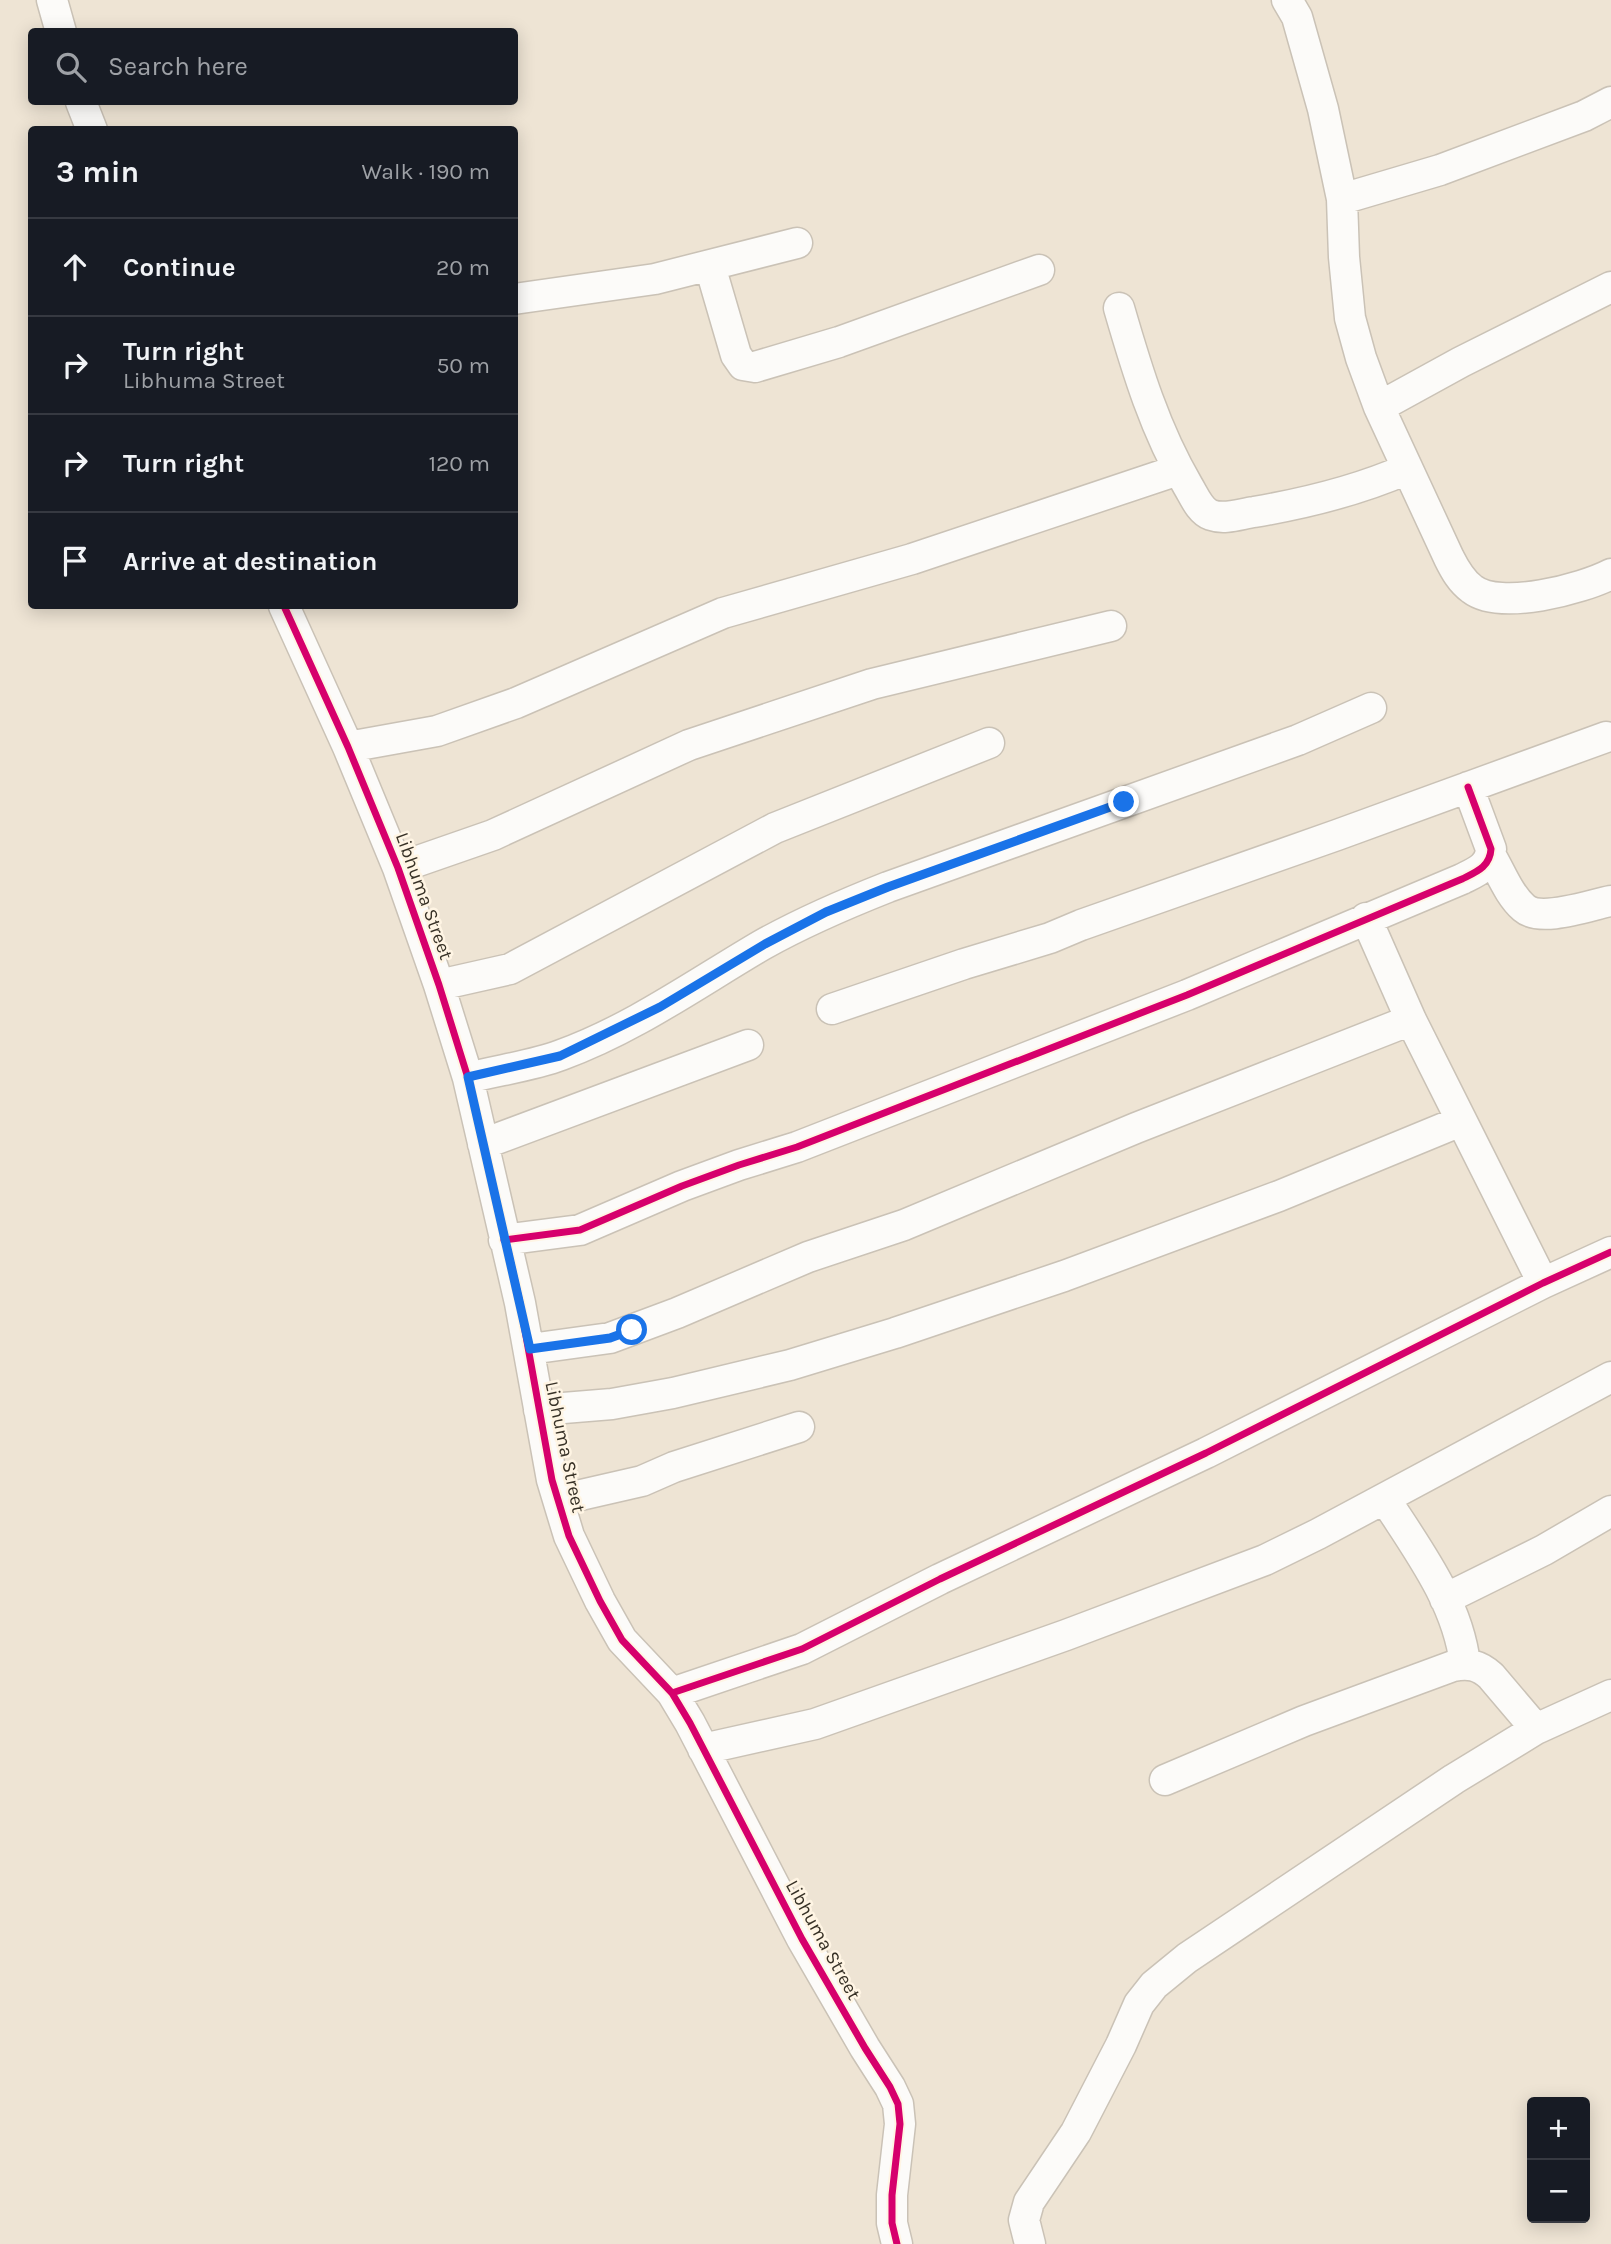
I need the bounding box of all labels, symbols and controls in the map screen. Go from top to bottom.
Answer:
search box [28,28,518,105]
icon: search [52,48,90,86]
text: Search here [108,51,248,82]
text: 3 min [56,154,139,190]
text: Walk · 190 m [362,158,490,185]
icon: ahead [56,248,94,286]
text: Continue [123,252,235,283]
text: 20 m [436,254,490,281]
text: Turn right [123,336,244,367]
icon: right [56,346,94,384]
text: 50 m [436,352,490,379]
text: Libhuma Street [123,367,285,394]
icon: right [56,444,94,482]
text: Turn right [123,448,244,479]
text: 120 m [428,450,490,477]
icon: arrive [56,542,94,580]
text: Arrive at destination [123,546,377,577]
route end [1108,786,1139,817]
street label: Libhuma Street [391,829,457,963]
route start [616,1314,647,1345]
street label: Libhuma Street [540,1379,590,1515]
street label: Libhuma Street [781,1876,865,2004]
map controls [1527,2097,1590,2223]
button: + [1527,2097,1590,2160]
button: − [1527,2160,1590,2223]

